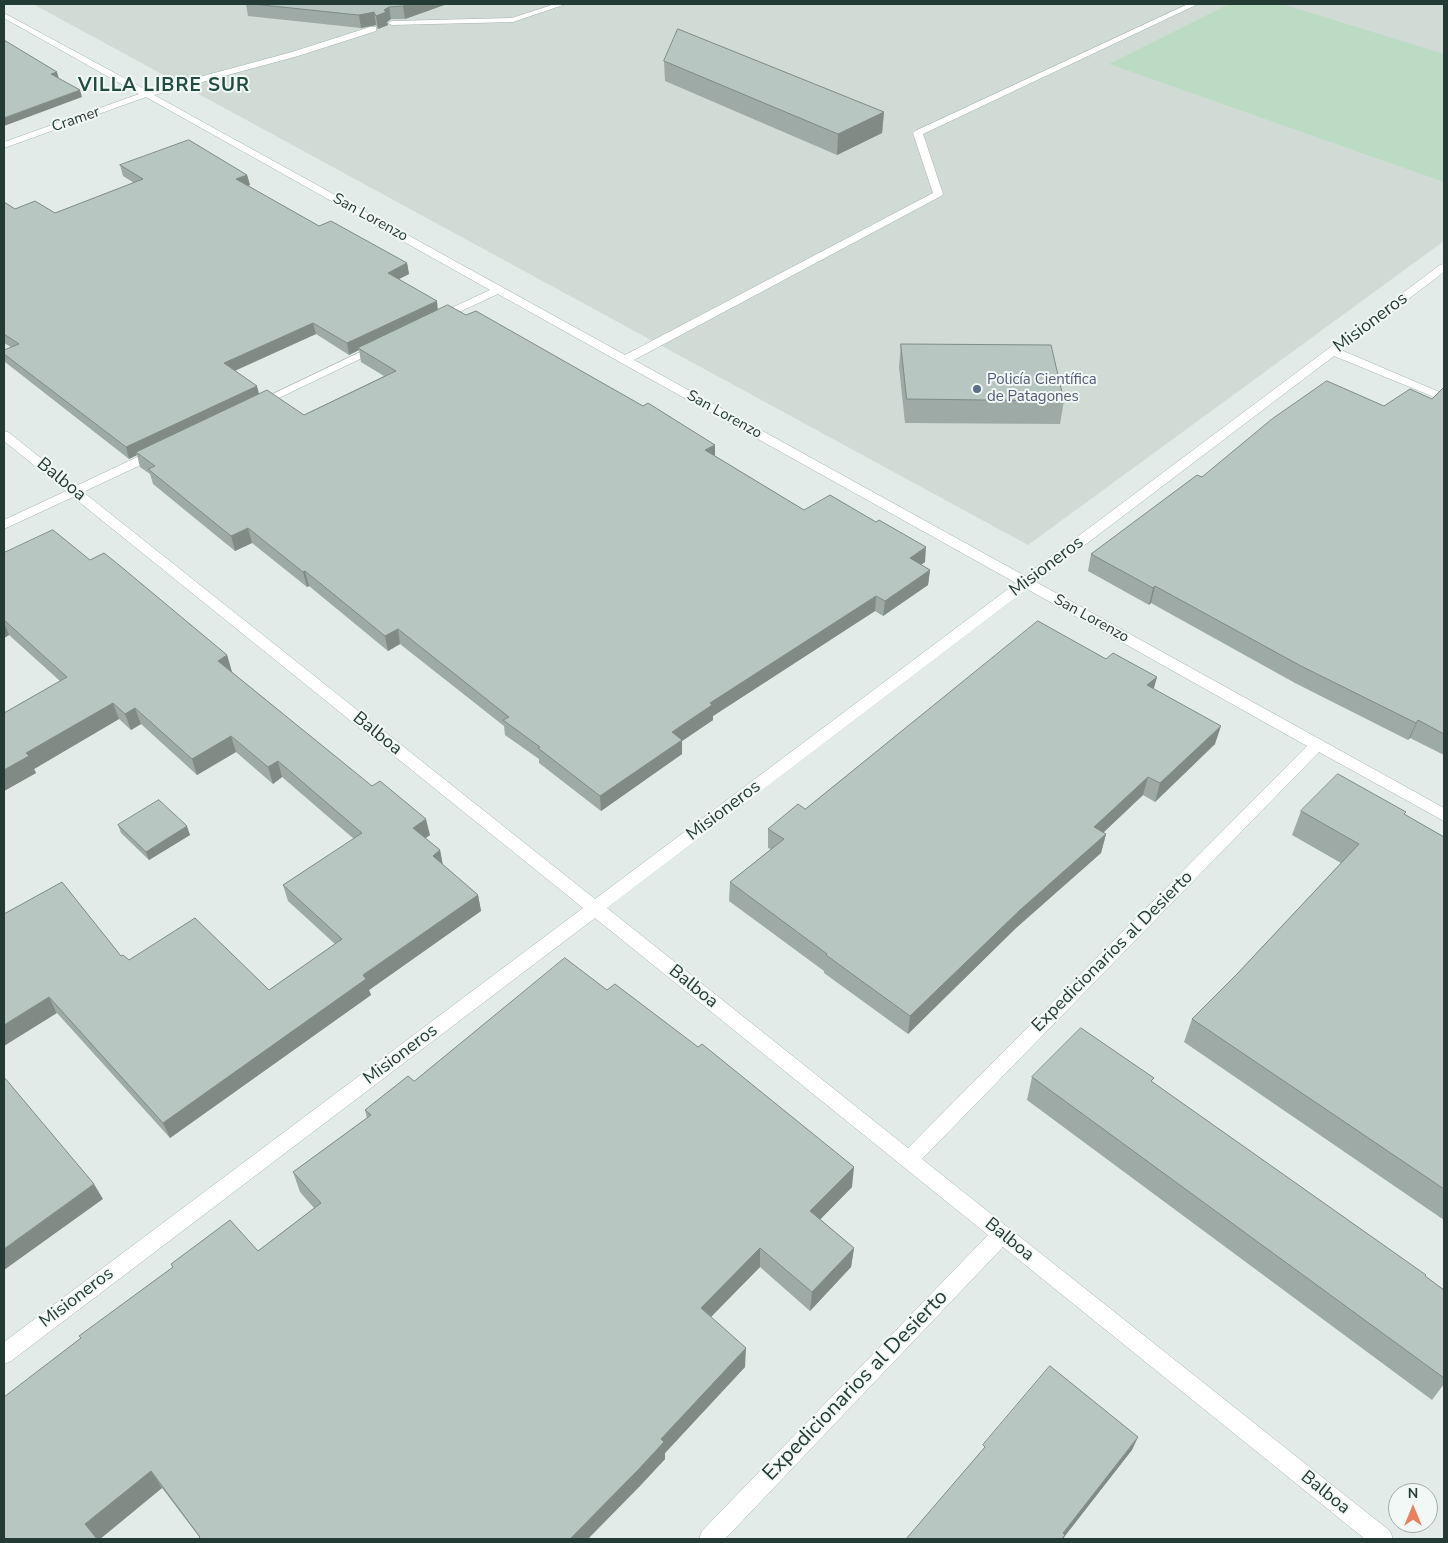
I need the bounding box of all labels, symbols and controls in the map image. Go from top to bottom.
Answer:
district label: VILLA LIBRE SUR [76,75,252,97]
street label: Cramer [50,103,102,137]
street label: San Lorenzo [329,190,411,246]
street label: Misioneros [1330,288,1412,358]
place label: Policía Científica de Patagones [987,371,1097,406]
marker: Policía Científica de Patagones [971,383,983,395]
street label: San Lorenzo [683,387,765,443]
street label: Balboa [32,454,90,506]
street label: Misioneros [1006,532,1088,602]
street label: San Lorenzo [1050,591,1132,647]
street label: Balboa [348,708,406,760]
street label: Misioneros [683,776,765,846]
street label: Expedicionarios al Desierto [1028,867,1198,1037]
street label: Balboa [664,961,722,1013]
street label: Misioneros [360,1020,442,1090]
street label: Balboa [980,1214,1038,1266]
street label: Misioneros [36,1263,118,1333]
street label: Expedicionarios al Desierto [758,1285,954,1487]
street label: Balboa [1296,1467,1354,1519]
north arrow [1388,1483,1438,1533]
text: N [1408,1484,1418,1503]

